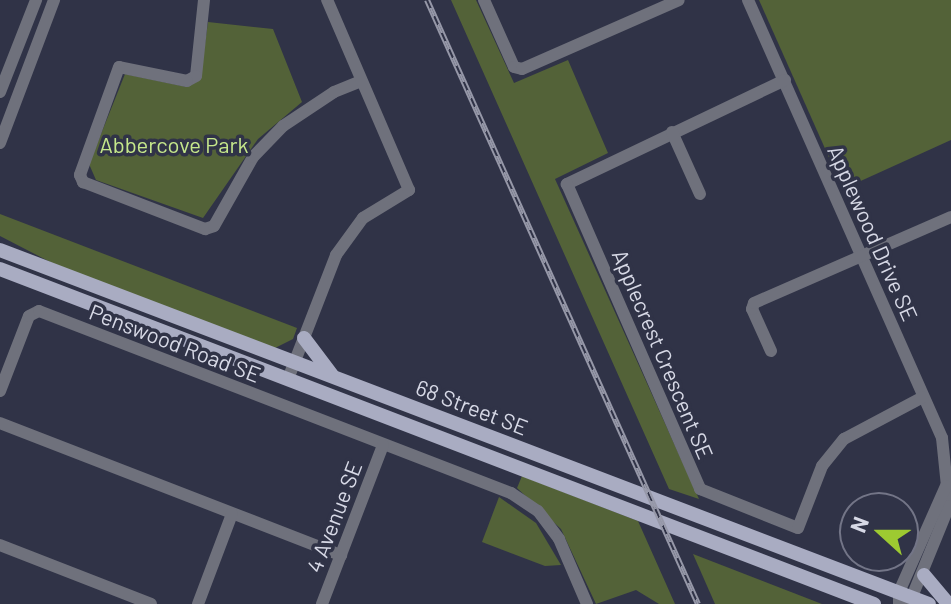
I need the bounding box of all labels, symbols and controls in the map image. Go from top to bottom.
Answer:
park label: Abbercove Park [99,132,249,158]
street label: Applewood Drive SE [822,141,924,325]
street label: Applecrest Crescent SE [607,245,719,463]
street label: Penswood Road SE [86,298,264,388]
street label: 68 Street SE [412,374,532,440]
street label: 4 Avenue SE [301,458,367,576]
north arrow [839,492,919,572]
text: N [844,513,873,536]

